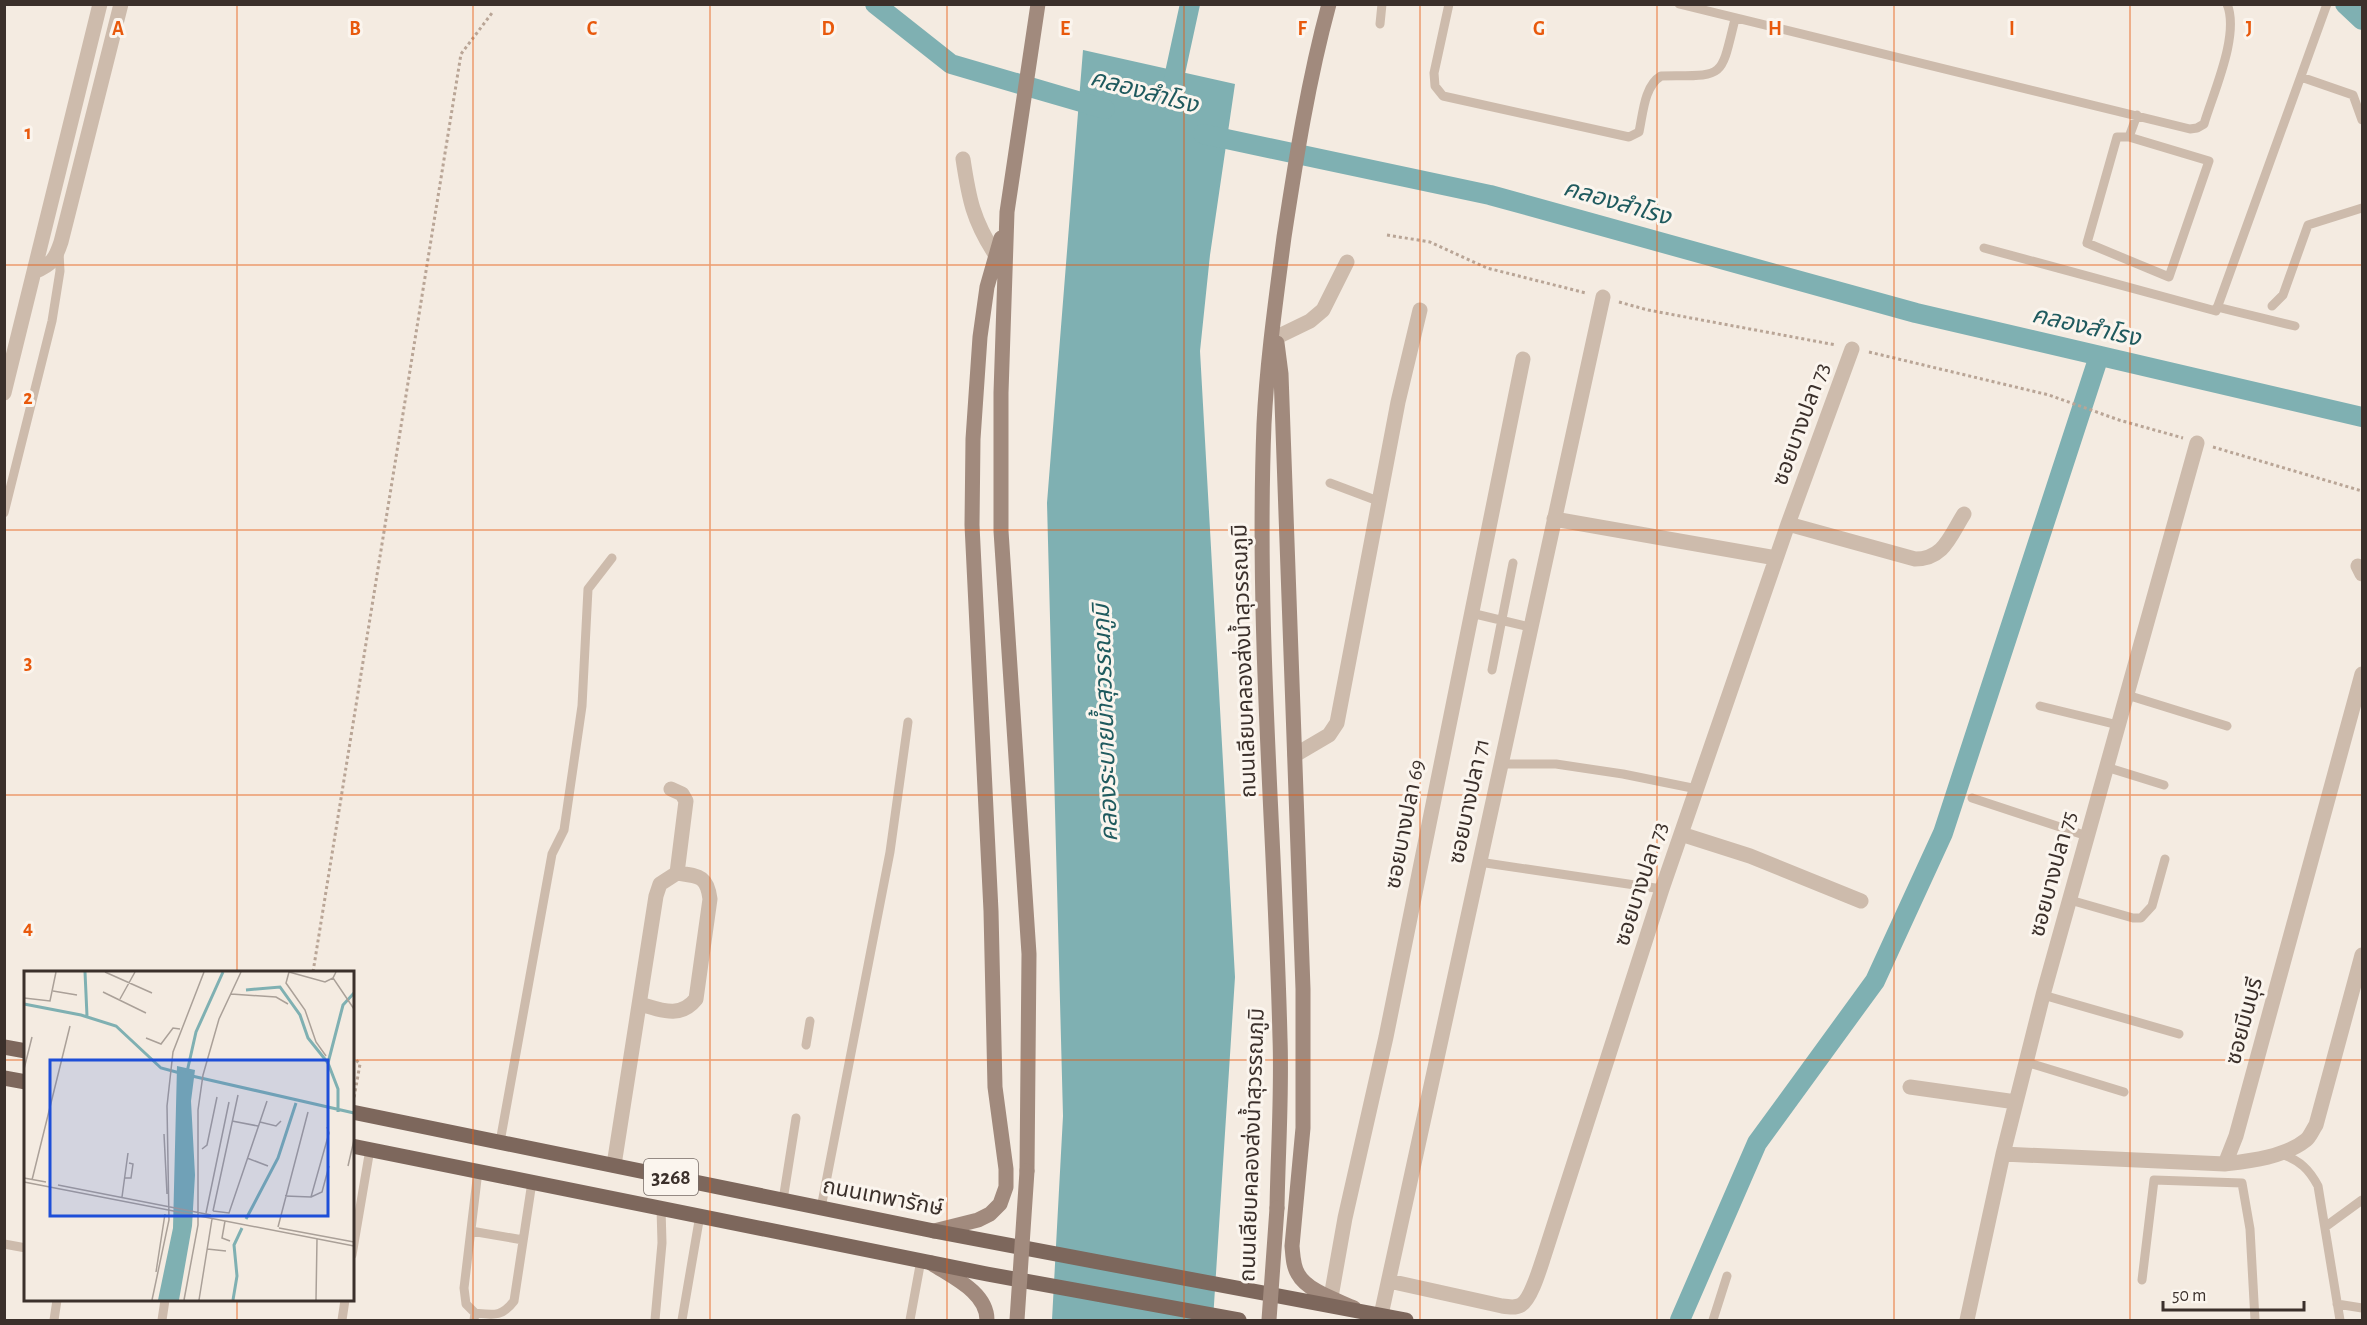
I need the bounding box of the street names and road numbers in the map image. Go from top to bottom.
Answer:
street label: ซอยบางปลา 73 [1769,360,1833,488]
street label: ถนนเลียบคลองส่งน้ำสุวรรณภูมิ [1223,523,1262,799]
street label: ซอยบางปลา 71 [1445,737,1493,865]
street label: ซอยบางปลา 69 [1382,758,1428,890]
street label: ซอยบางปลา 75 [2026,809,2080,939]
street label: ซอยบางปลา 73 [1611,819,1671,949]
street label: ซอยมีนบุรี [2222,975,2268,1067]
street label: ถนนเลียบคลองส่งน้ำสุวรรณภูมิ [1231,1007,1270,1283]
road number: 3268 [644,1159,698,1195]
street label: ถนนเทพารักษ์ [821,1175,945,1219]

